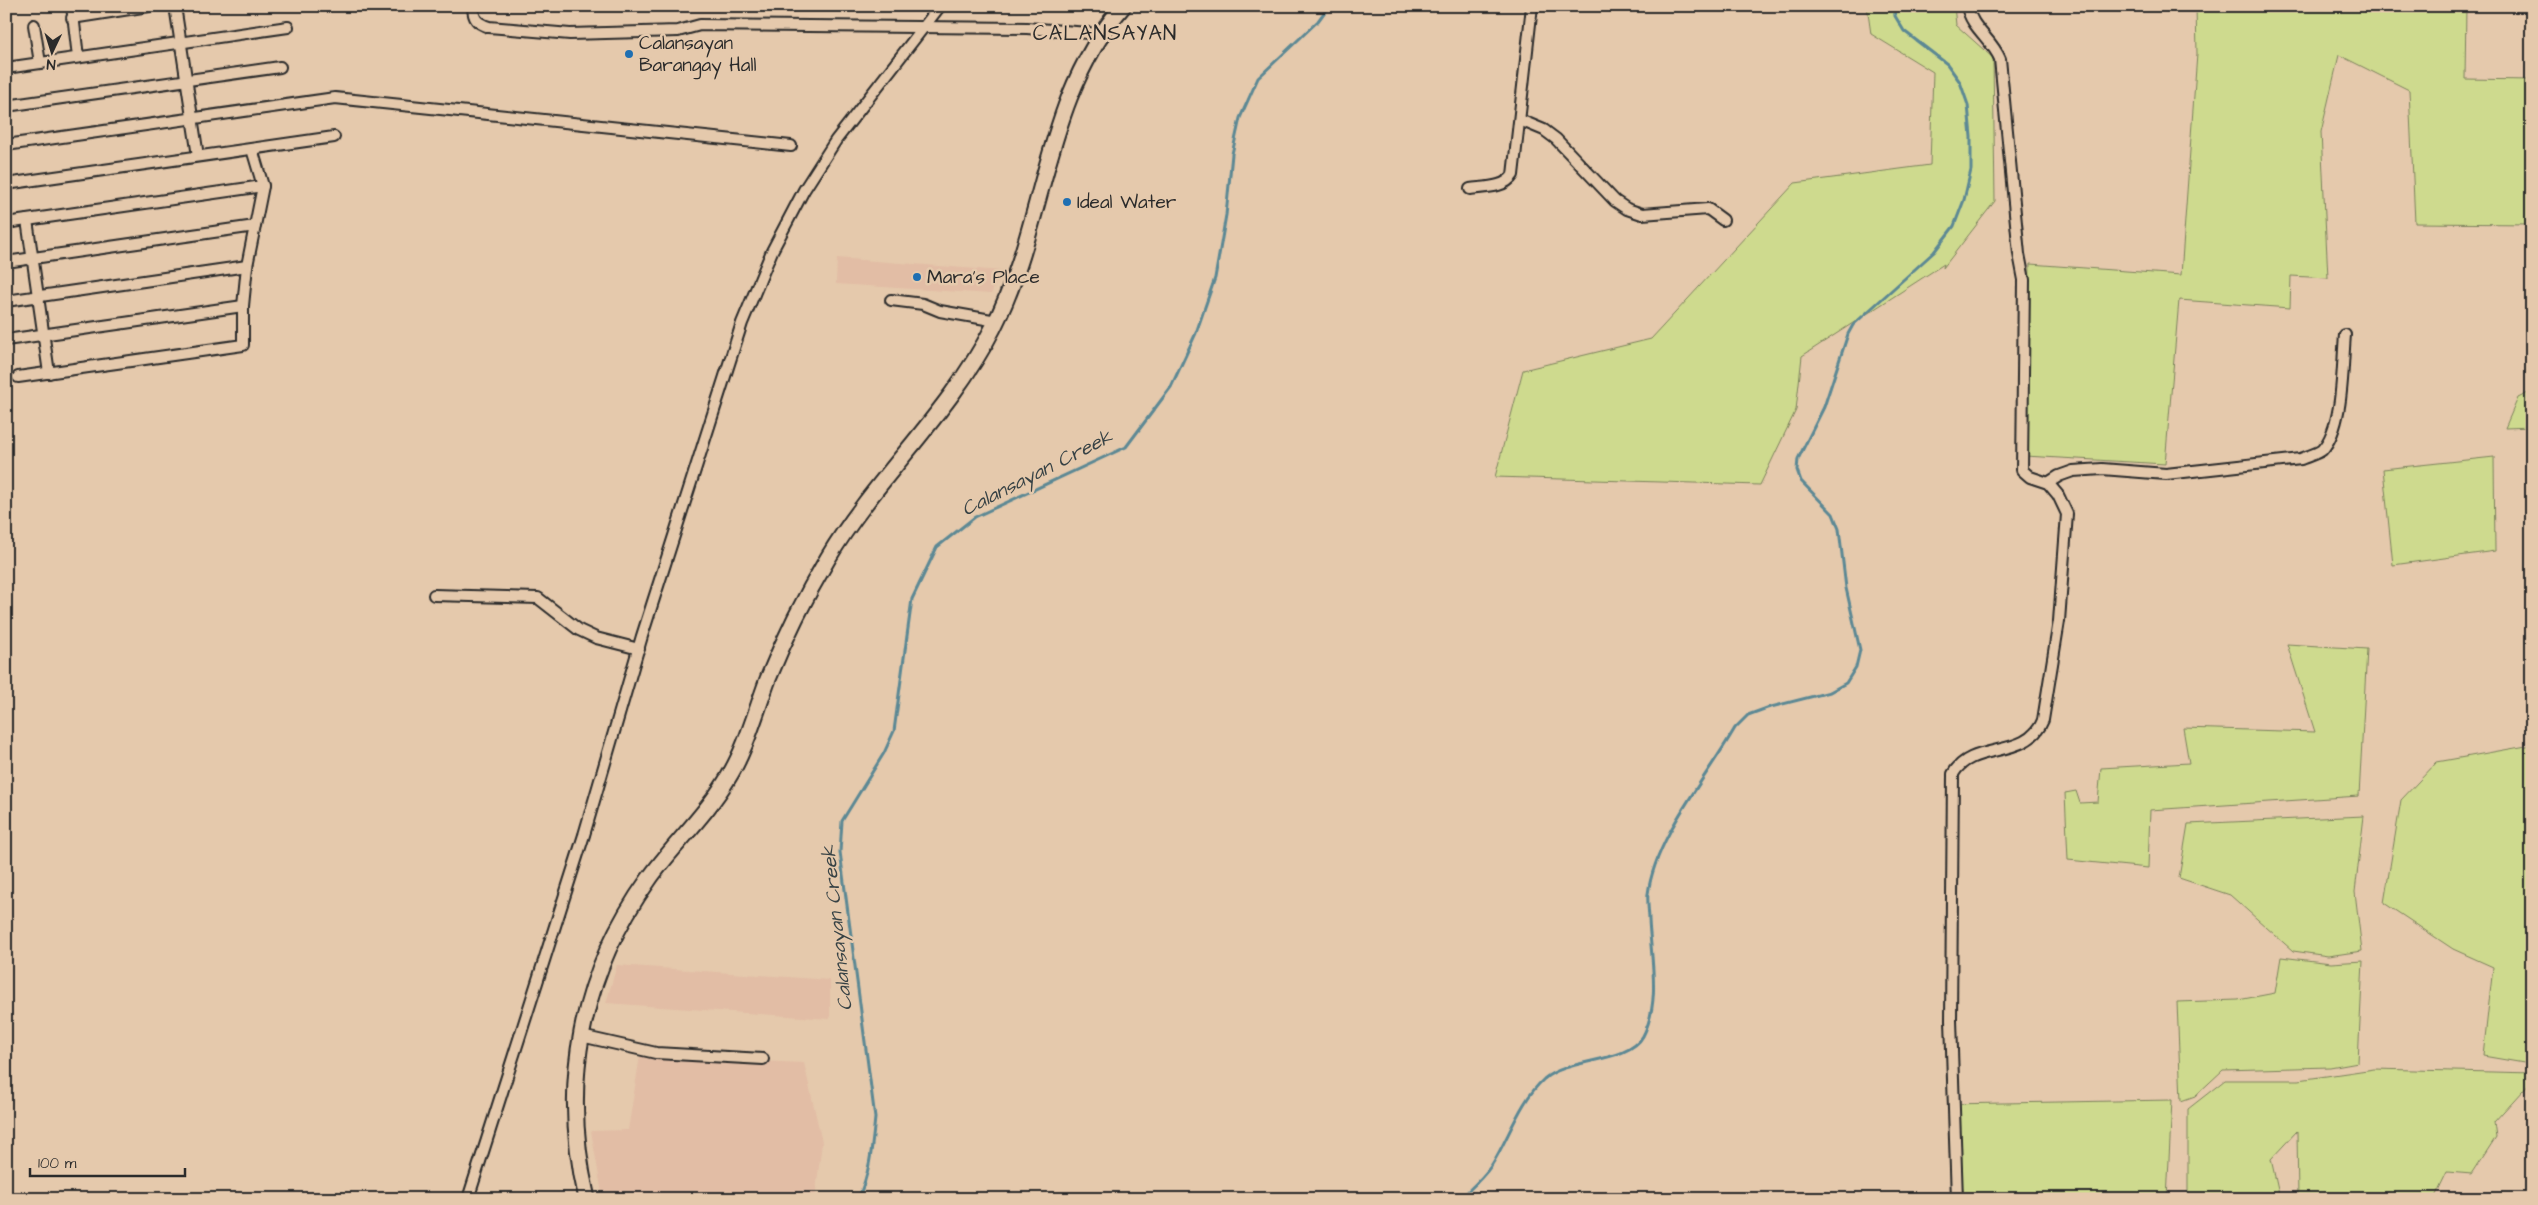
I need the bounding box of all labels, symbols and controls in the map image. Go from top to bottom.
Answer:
district label: CALANSAYAN [1033,19,1177,48]
north arrow [28,28,78,78]
place label: Calansayan Barangay Hall [639,30,756,80]
marker: Calansayan Barangay Hall [623,48,635,60]
text: N [46,54,56,74]
place label: Ideal Water [1077,189,1177,216]
marker: Ideal Water [1061,196,1073,208]
place label: Mara's Place [927,264,1040,291]
marker: Mara's Place [911,271,923,283]
water label: Calansayan Creek [957,422,1118,524]
water label: Calansayan Creek [814,843,861,1012]
scale bar [30,1145,185,1177]
text: 100 m [38,1153,77,1174]

